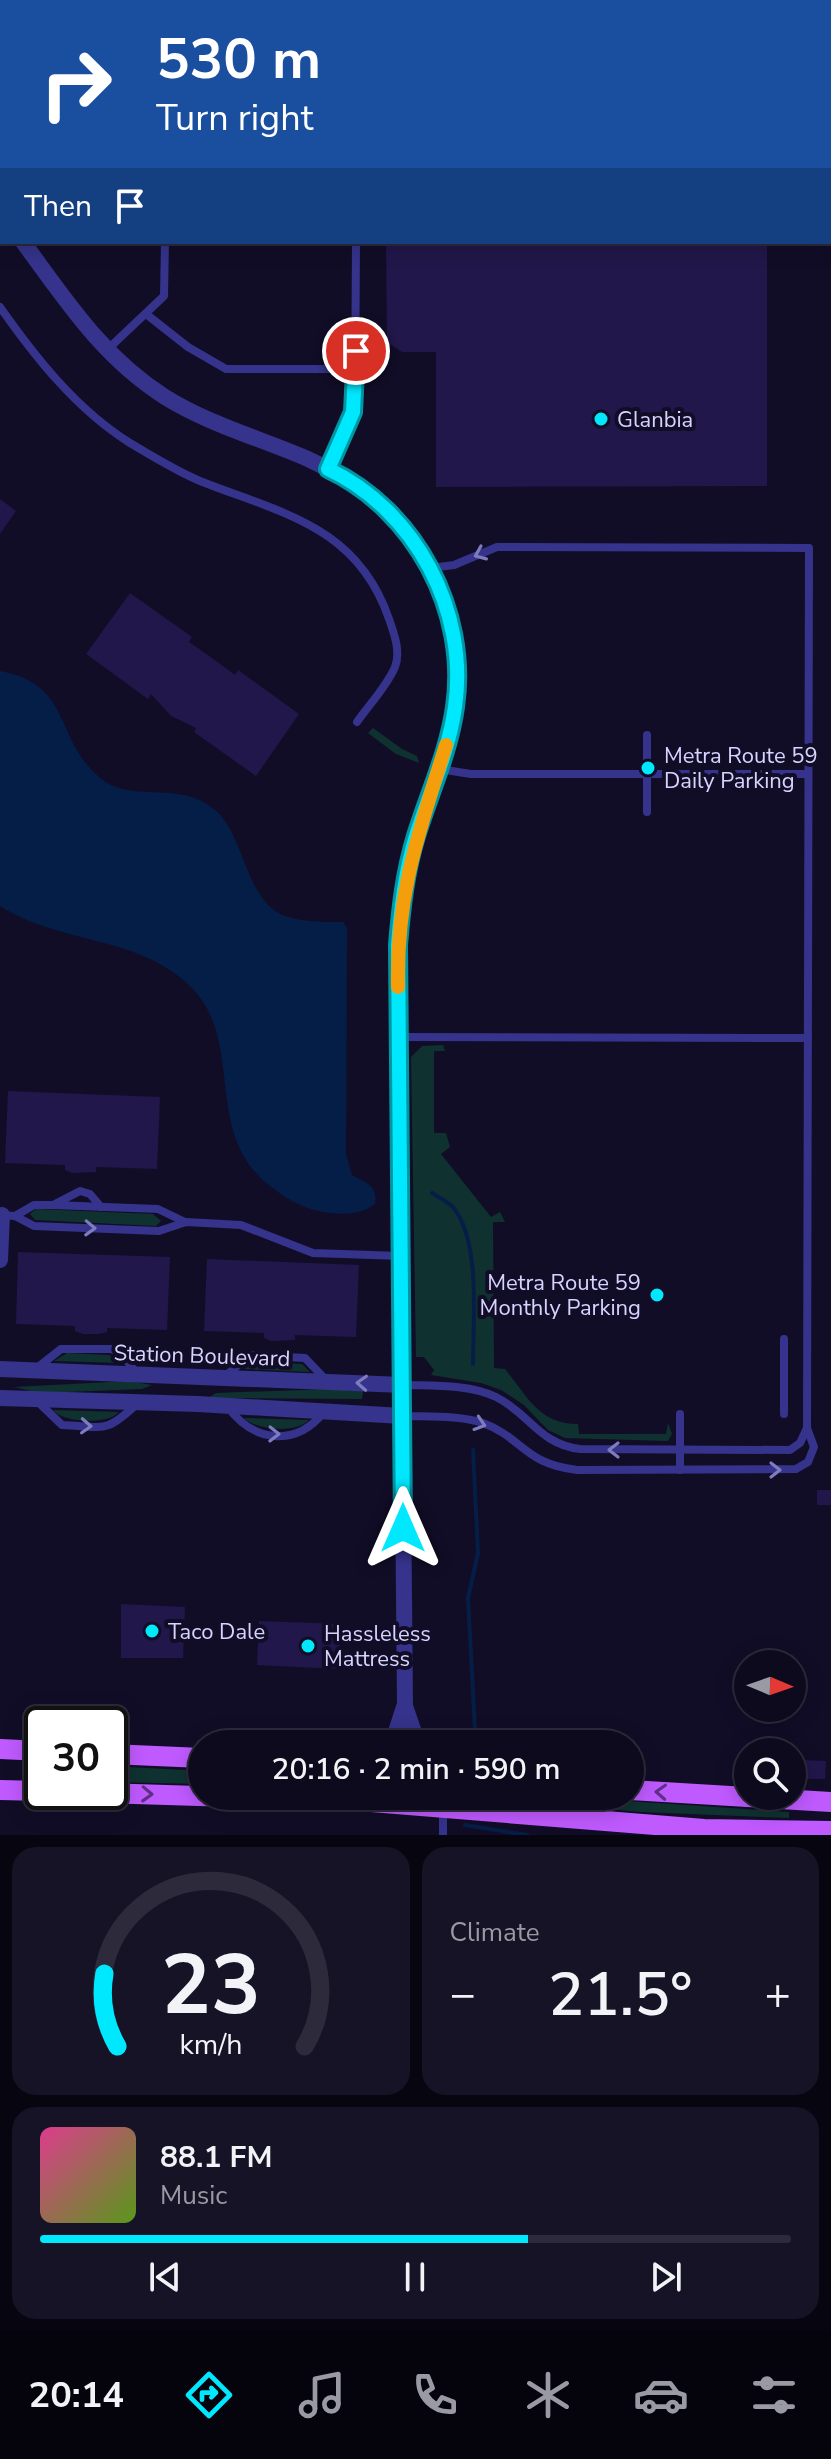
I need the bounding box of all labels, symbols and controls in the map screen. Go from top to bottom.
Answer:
text: 530 m [156,21,321,98]
icon: right [24,32,128,136]
text: Turn right [156,94,313,143]
icon: arrive [108,184,152,228]
text: Then [24,186,92,227]
pin [322,317,390,385]
icon: arrive [334,329,378,373]
place label: Glanbia [617,405,693,435]
marker: Glanbia [592,410,610,428]
one-way arrow [474,544,489,560]
place label: Metra Route 59 Daily Parking [664,741,818,796]
marker: Metra Route 59 Daily Parking [639,759,657,777]
one-way arrow [84,1220,97,1237]
place label: Metra Route 59 Monthly Parking [480,1268,641,1323]
marker: Metra Route 59 Monthly Parking [648,1286,666,1304]
street label: Station Boulevard [113,1338,291,1374]
one-way arrow [355,1374,368,1391]
one-way arrow [472,1415,486,1431]
one-way arrow [80,1417,92,1434]
one-way arrow [268,1425,281,1442]
one-way arrow [607,1441,620,1459]
one-way arrow [769,1461,782,1479]
position arrow [361,1486,445,1570]
place label: Taco Dale [168,1617,265,1647]
place label: Hassleless Mattress [324,1619,431,1674]
marker: Taco Dale [143,1622,161,1640]
marker: Hassleless Mattress [299,1637,317,1655]
north arrow [734,1650,806,1722]
map controls [734,1650,806,1810]
speed limit sign: 30 [24,1706,128,1810]
button: search [734,1738,806,1810]
text: 20:16 · 2 min · 590 m [271,1749,561,1790]
one-way arrow [654,1784,667,1801]
one-way arrow [141,1786,154,1803]
text: Climate [450,1915,540,1950]
text: 23 [161,1929,261,2042]
text: 21.5° [548,1954,693,2036]
text: − [450,1965,476,2025]
text: + [765,1965,791,2025]
text: km/h [179,2025,242,2064]
text: 88.1 FM [160,2137,272,2178]
text: Music [160,2178,227,2213]
icon: previous [143,2255,187,2299]
icon: pause [393,2255,437,2299]
icon: next [644,2255,688,2299]
icon: directions [181,2367,237,2423]
icon: music [294,2367,350,2423]
icon: phone [407,2367,463,2423]
icon: climate [520,2367,576,2423]
icon: car [633,2367,689,2423]
icon: filters [746,2367,802,2423]
text: 20:14 [29,2371,124,2420]

